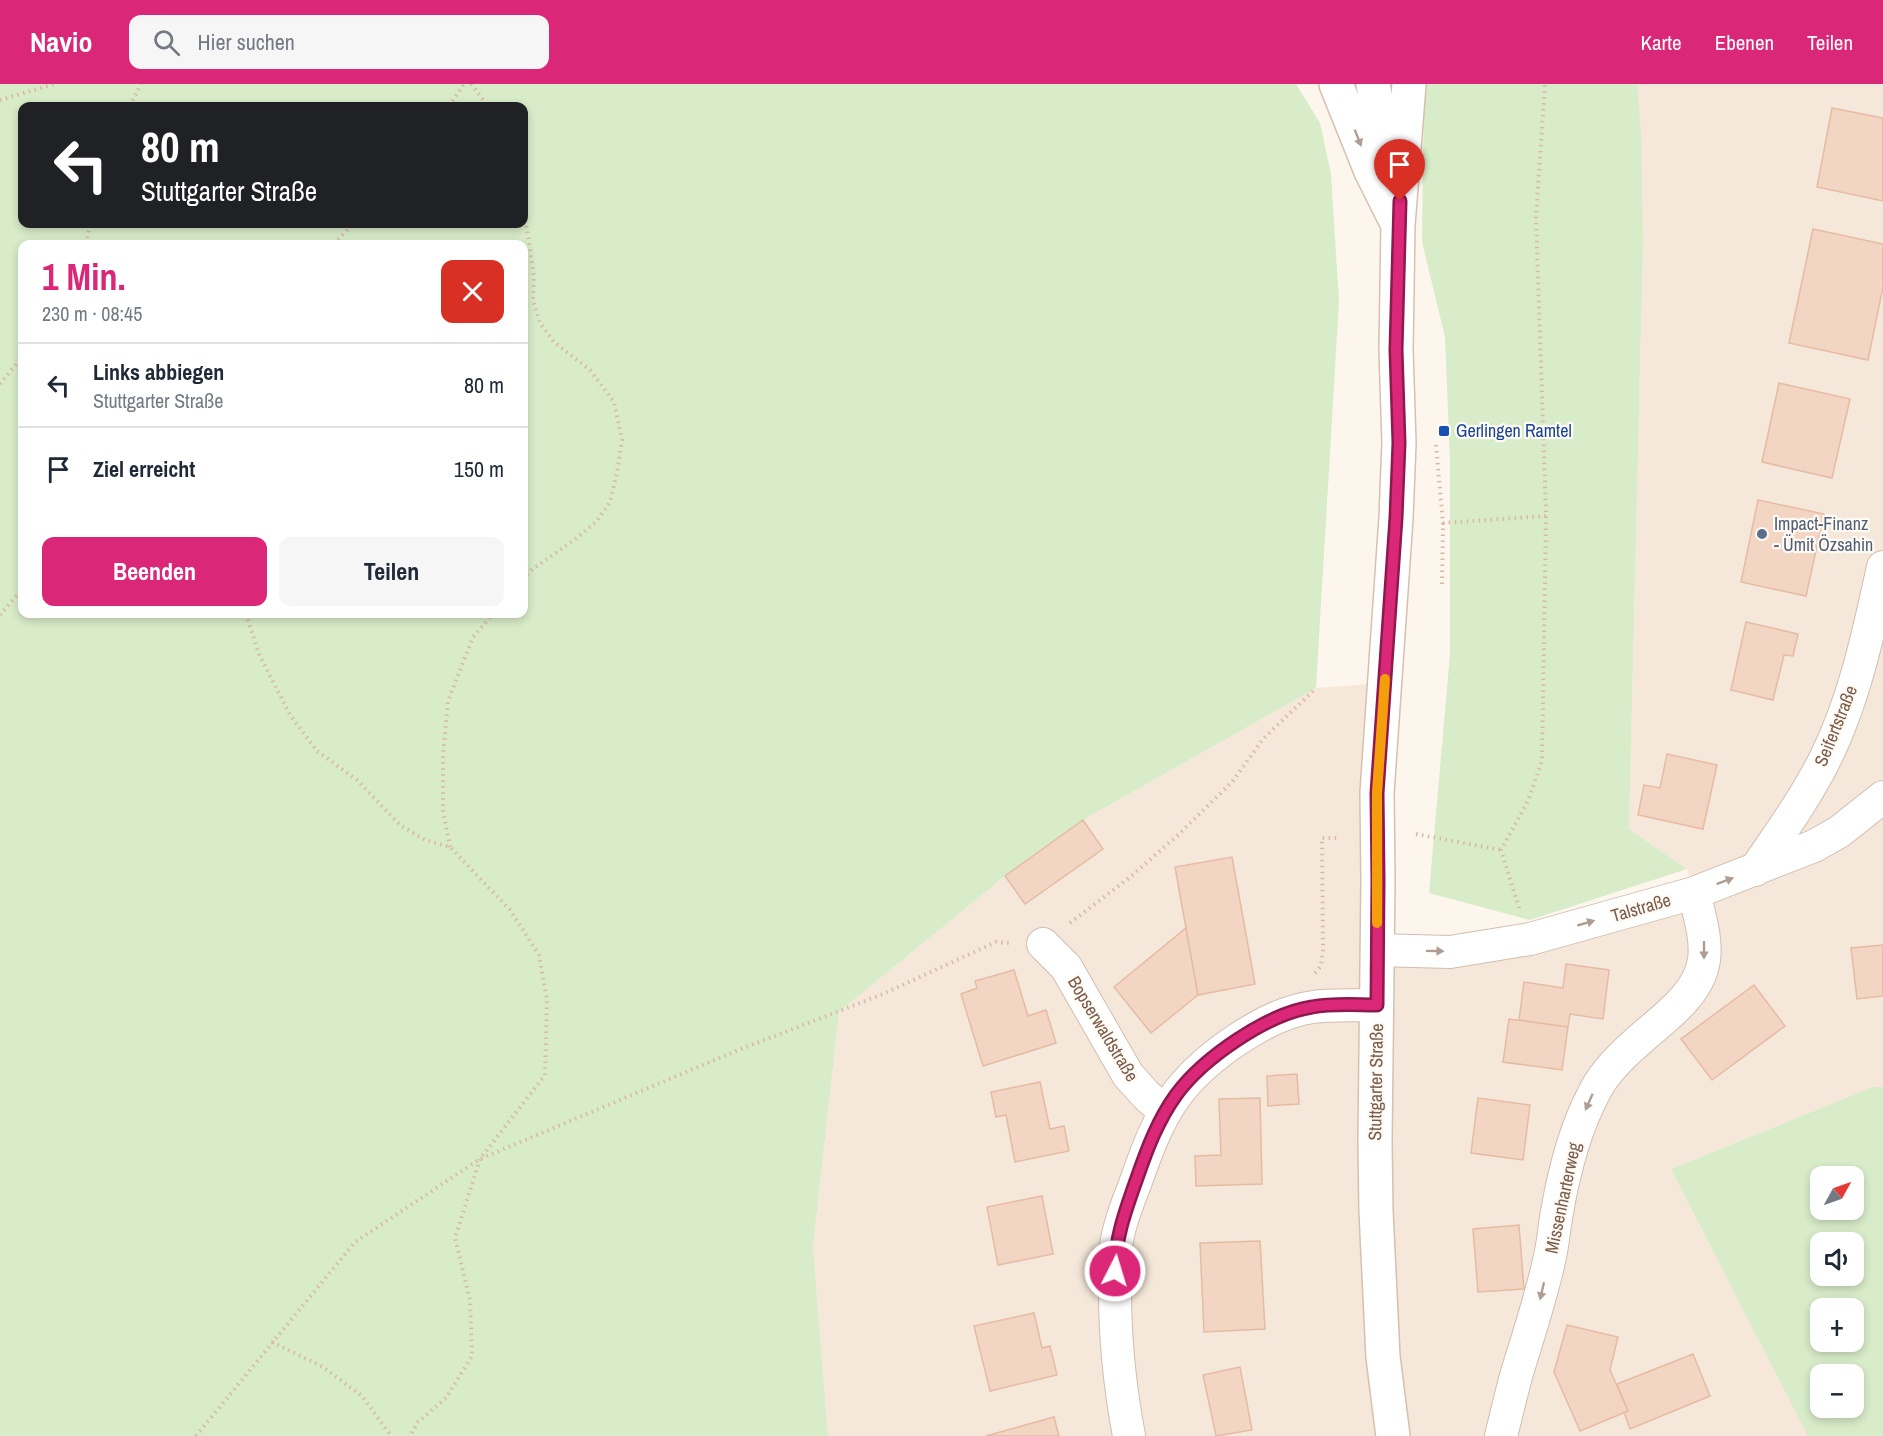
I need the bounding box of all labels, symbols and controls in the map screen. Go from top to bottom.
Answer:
search box [129,15,549,69]
text: Navio [30,23,93,61]
icon: search [150,26,183,59]
text: Hier suchen [198,27,295,57]
text: Karte [1641,28,1682,57]
text: Ebenen [1715,28,1774,57]
text: Teilen [1807,28,1853,57]
text: 80 m [141,119,220,175]
icon: left [42,126,120,204]
one-way arrow [1354,129,1363,147]
pin [1374,139,1425,201]
icon: arrive [1383,148,1416,181]
text: Stuttgarter Straße [141,173,317,209]
text: 1 Min. [42,253,126,301]
button: close [441,260,504,323]
text: 230 m · 08:45 [42,300,142,327]
text: Links abbiegen [93,357,224,387]
icon: left [42,369,75,402]
text: 80 m [464,370,504,400]
text: Stuttgarter Straße [93,387,223,414]
place label: Gerlingen Ramtel [1456,418,1572,443]
marker: Gerlingen Ramtel [1437,424,1451,438]
icon: arrive [42,453,75,486]
text: Ziel erreicht [93,454,195,484]
text: 150 m [454,454,504,484]
place label: Impact-Finanz - Ümit Özsahin [1774,511,1873,557]
marker: Impact-Finanz - Ümit Özsahin [1755,527,1769,541]
button: Beenden [42,537,267,606]
button: Teilen [279,537,504,606]
street label: Seifertstraße [1808,682,1863,770]
one-way arrow [1716,876,1734,886]
street label: Talstraße [1608,887,1674,928]
one-way arrow [1577,918,1595,928]
one-way arrow [1699,941,1709,960]
one-way arrow [1426,946,1445,956]
street label: Bopserwaldstraße [1062,971,1145,1086]
street label: Stuttgarter Straße [1362,1023,1389,1141]
one-way arrow [1585,1094,1594,1111]
street label: Missenharterweg [1539,1139,1587,1256]
north arrow [1810,1166,1864,1220]
map controls [1810,1166,1864,1418]
button: sound [1810,1232,1864,1286]
position arrow [1083,1239,1147,1303]
one-way arrow [1537,1281,1547,1300]
button: + [1810,1298,1864,1352]
button: − [1810,1364,1864,1418]

